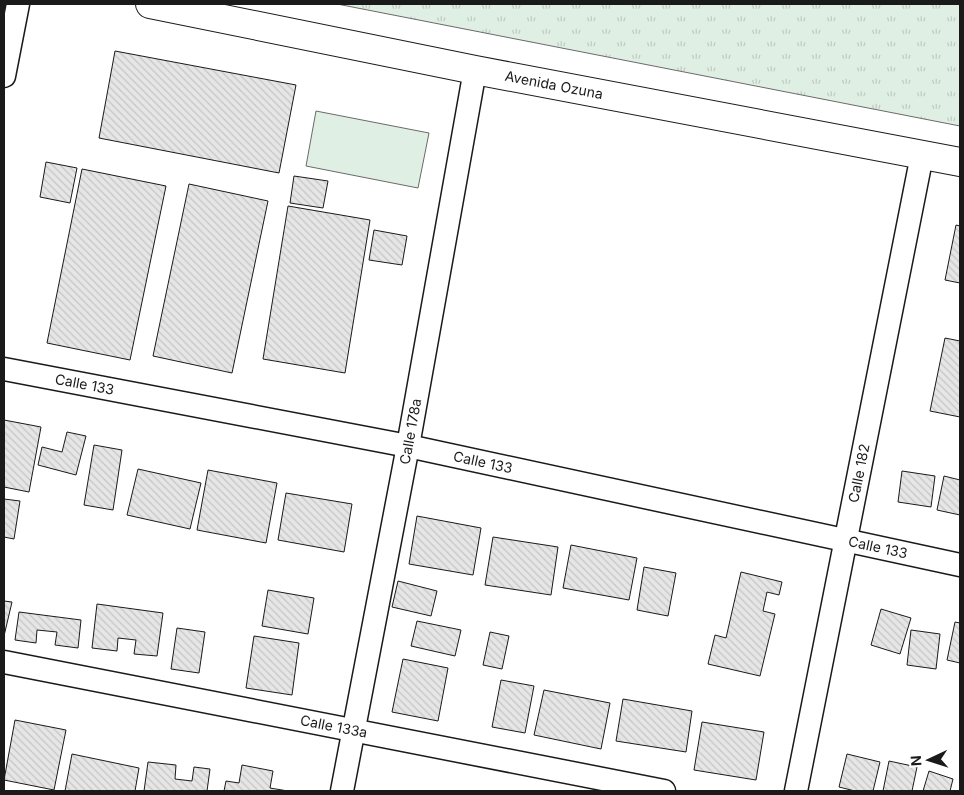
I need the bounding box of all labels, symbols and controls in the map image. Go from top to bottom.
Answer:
street label: Avenida Ozuna [504,67,604,102]
street label: Calle 133 [54,370,116,398]
street label: Calle 178a [396,397,424,466]
street label: Calle 182 [844,442,873,504]
street label: Calle 133 [452,447,514,476]
street label: Calle 133 [847,532,909,561]
street label: Calle 133a [299,711,369,741]
north arrow [904,735,954,785]
text: N [907,755,924,767]

